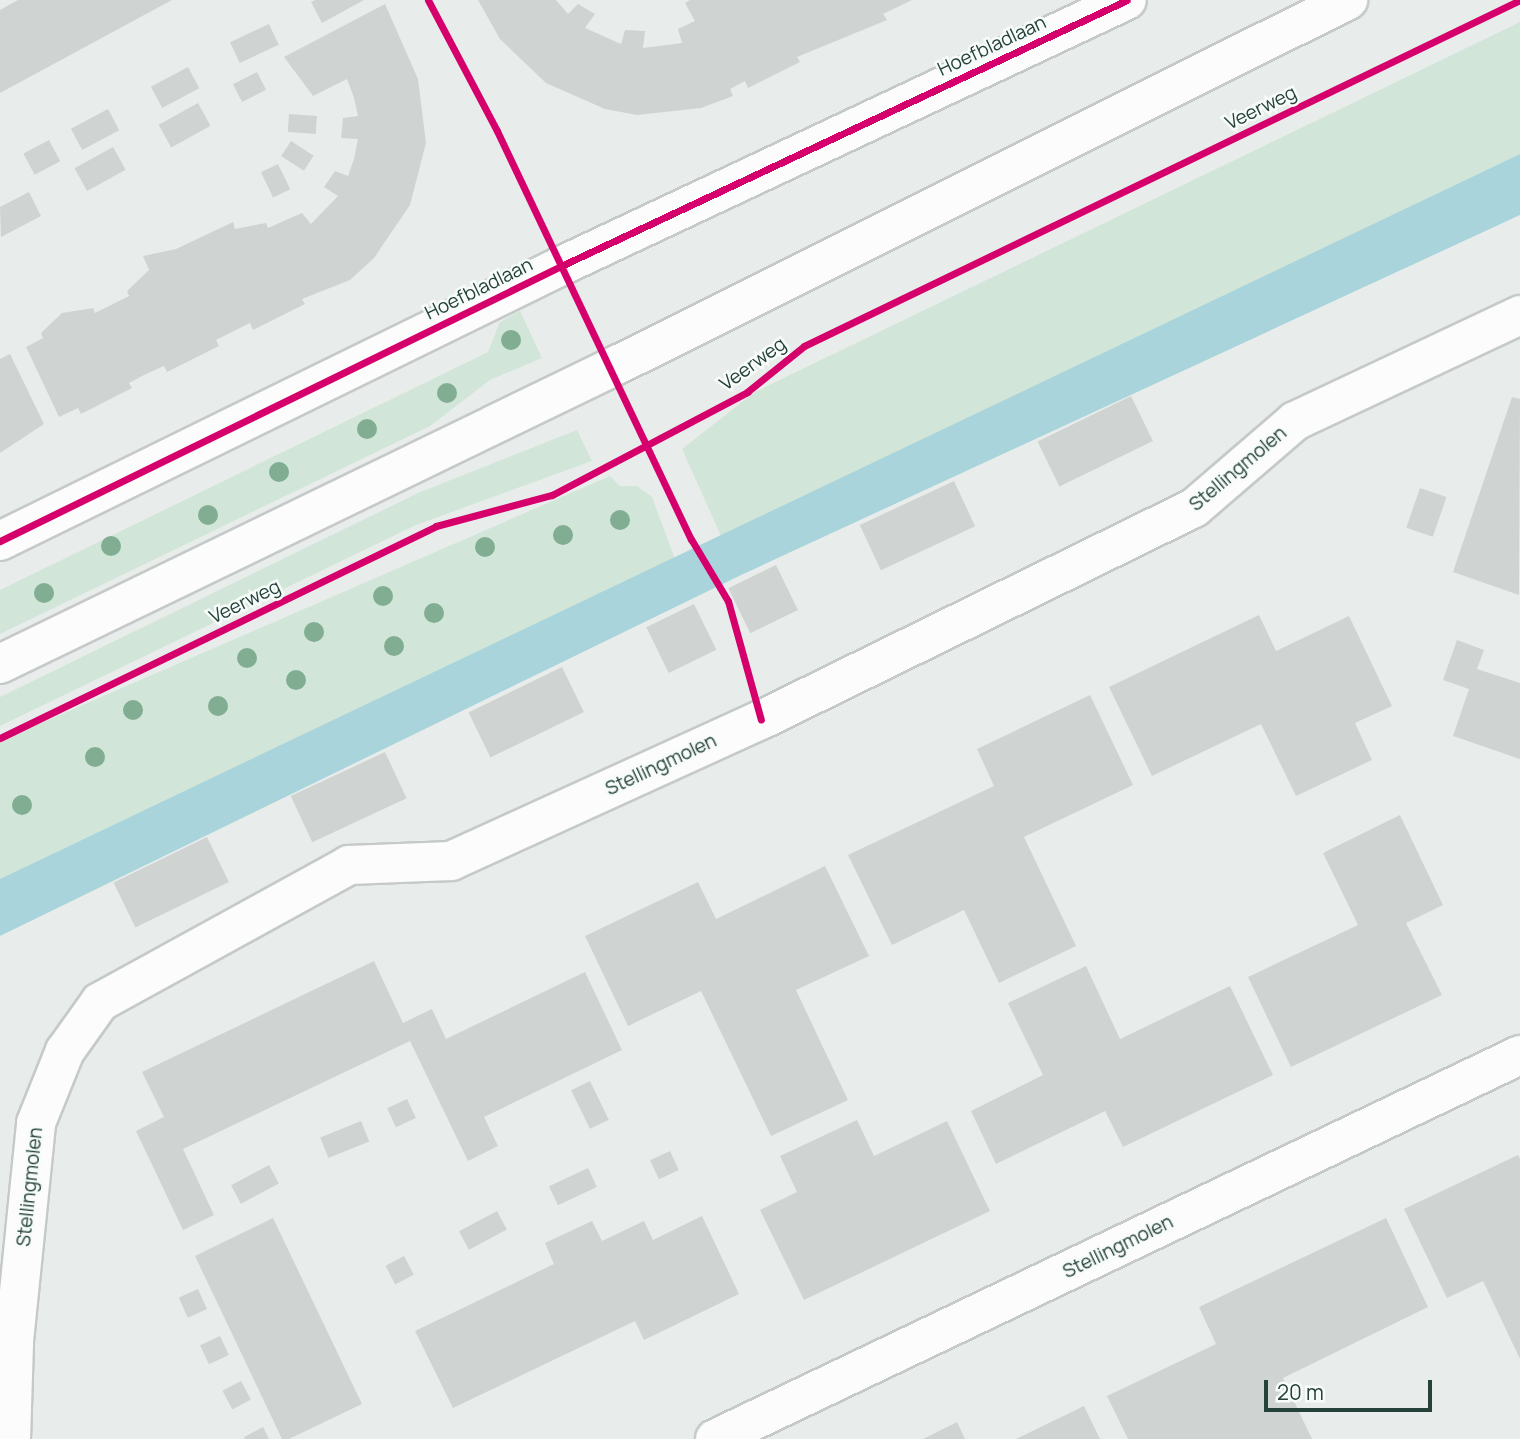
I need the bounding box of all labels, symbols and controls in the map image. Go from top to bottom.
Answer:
street label: Hoefbladlaan [934,11,1050,81]
street label: Veerweg [1222,81,1300,135]
street label: Hoefbladlaan [421,253,537,325]
street label: Veerweg [716,332,790,396]
street label: Stellingmolen [1185,422,1291,516]
street label: Veerweg [206,575,284,629]
street label: Stellingmolen [602,729,720,801]
street label: Stellingmolen [12,1126,48,1248]
street label: Stellingmolen [1059,1211,1177,1283]
scale bar [1268,1366,1436,1410]
text: 20 m [1277,1378,1324,1406]

